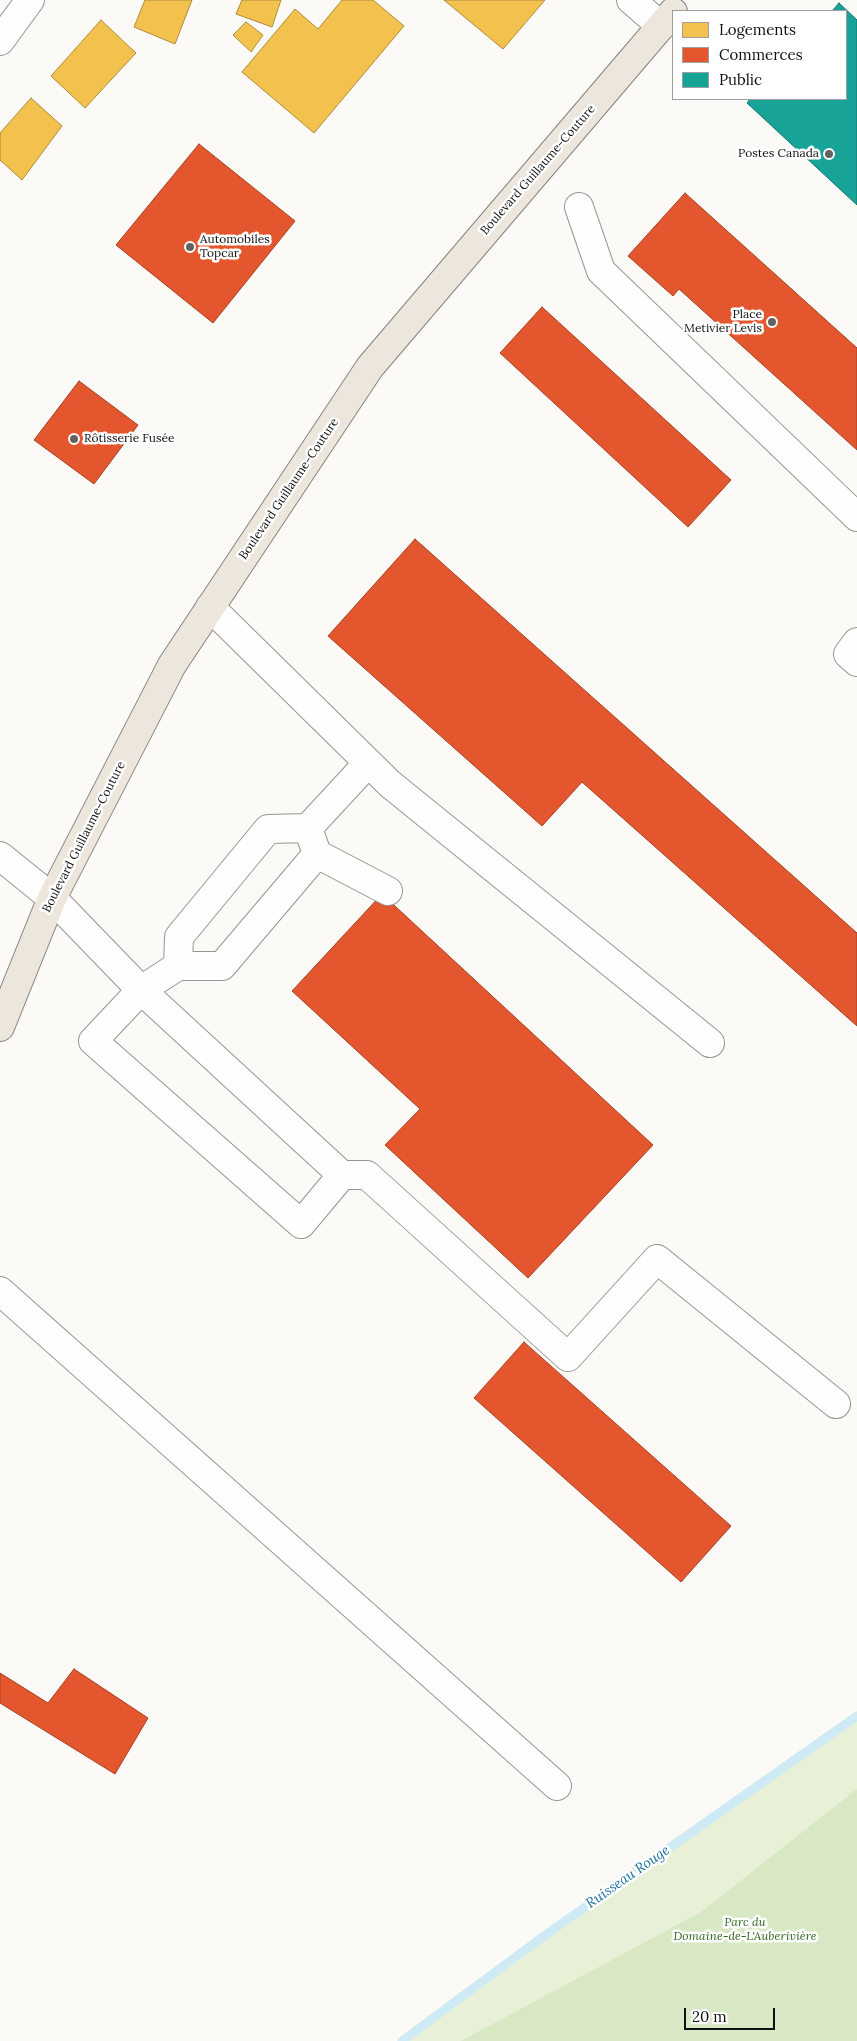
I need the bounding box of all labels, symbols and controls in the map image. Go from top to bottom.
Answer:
legend [672,10,847,100]
text: Logements [719,20,796,39]
text: Commerces [719,45,803,64]
text: Public [719,70,762,89]
street label: Boulevard Guillaume-Couture [478,102,598,238]
place label: Postes Canada [738,147,819,161]
marker: Postes Canada [823,148,835,160]
place label: Automobiles Topcar [200,233,270,261]
marker: Automobiles Topcar [184,241,196,253]
place label: Place Metivier Levis [684,308,762,336]
marker: Place Metivier Levis [766,316,778,328]
street label: Boulevard Guillaume-Couture [236,416,342,562]
place label: Rôtisserie Fusée [84,432,174,446]
marker: Rôtisserie Fusée [68,433,80,445]
street label: Boulevard Guillaume-Couture [40,759,128,915]
water label: Ruisseau Rouge [583,1842,673,1912]
park label: Parc du Domaine-de-L'Auberivière [673,1916,817,1944]
scale bar [687,1998,778,2030]
text: 20 m [692,2007,727,2026]

